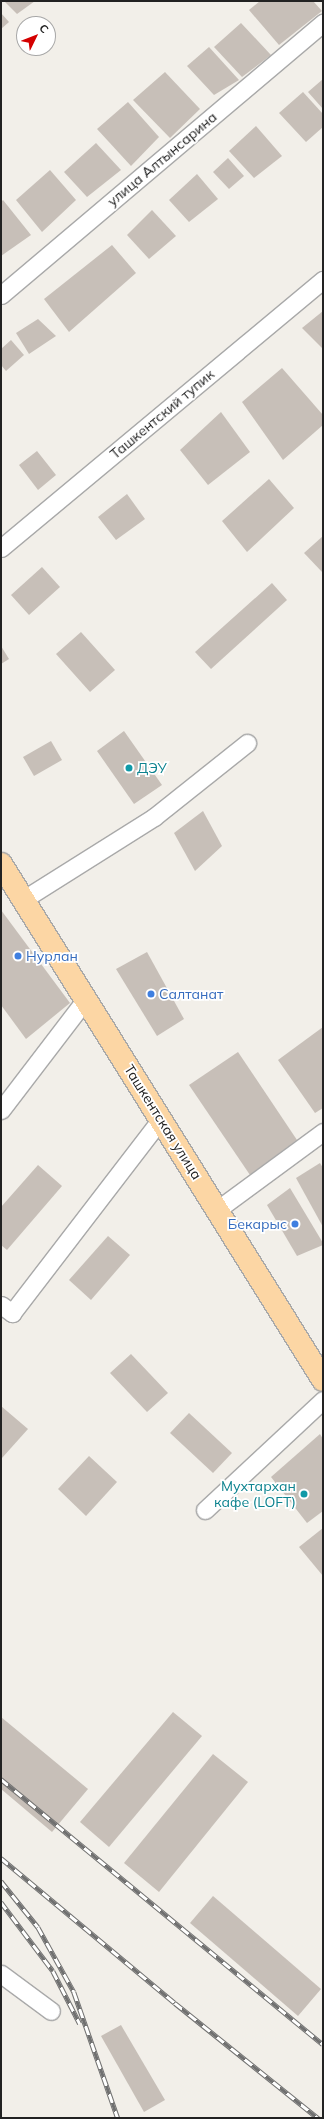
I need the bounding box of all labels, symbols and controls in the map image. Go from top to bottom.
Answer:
north arrow [16,16,56,56]
text: С [36,21,52,36]
street label: улица Алтынсарина [104,108,220,210]
street label: Ташкентский тупик [107,366,217,462]
place label: ДЭУ [137,760,167,776]
marker: ДЭУ [124,763,134,773]
place label: Нурлан [26,948,78,964]
marker: Нурлан [13,951,23,961]
place label: Салтанат [159,986,223,1002]
marker: Салтанат [146,989,156,999]
street label: Ташкентская улица [121,1061,205,1183]
place label: Бекарыс [228,1216,287,1232]
marker: Бекарыс [290,1219,300,1229]
place label: Мухтархан кафе (LOFT) [213,1478,296,1510]
marker: Мухтархан кафе (LOFT) [299,1489,309,1499]

